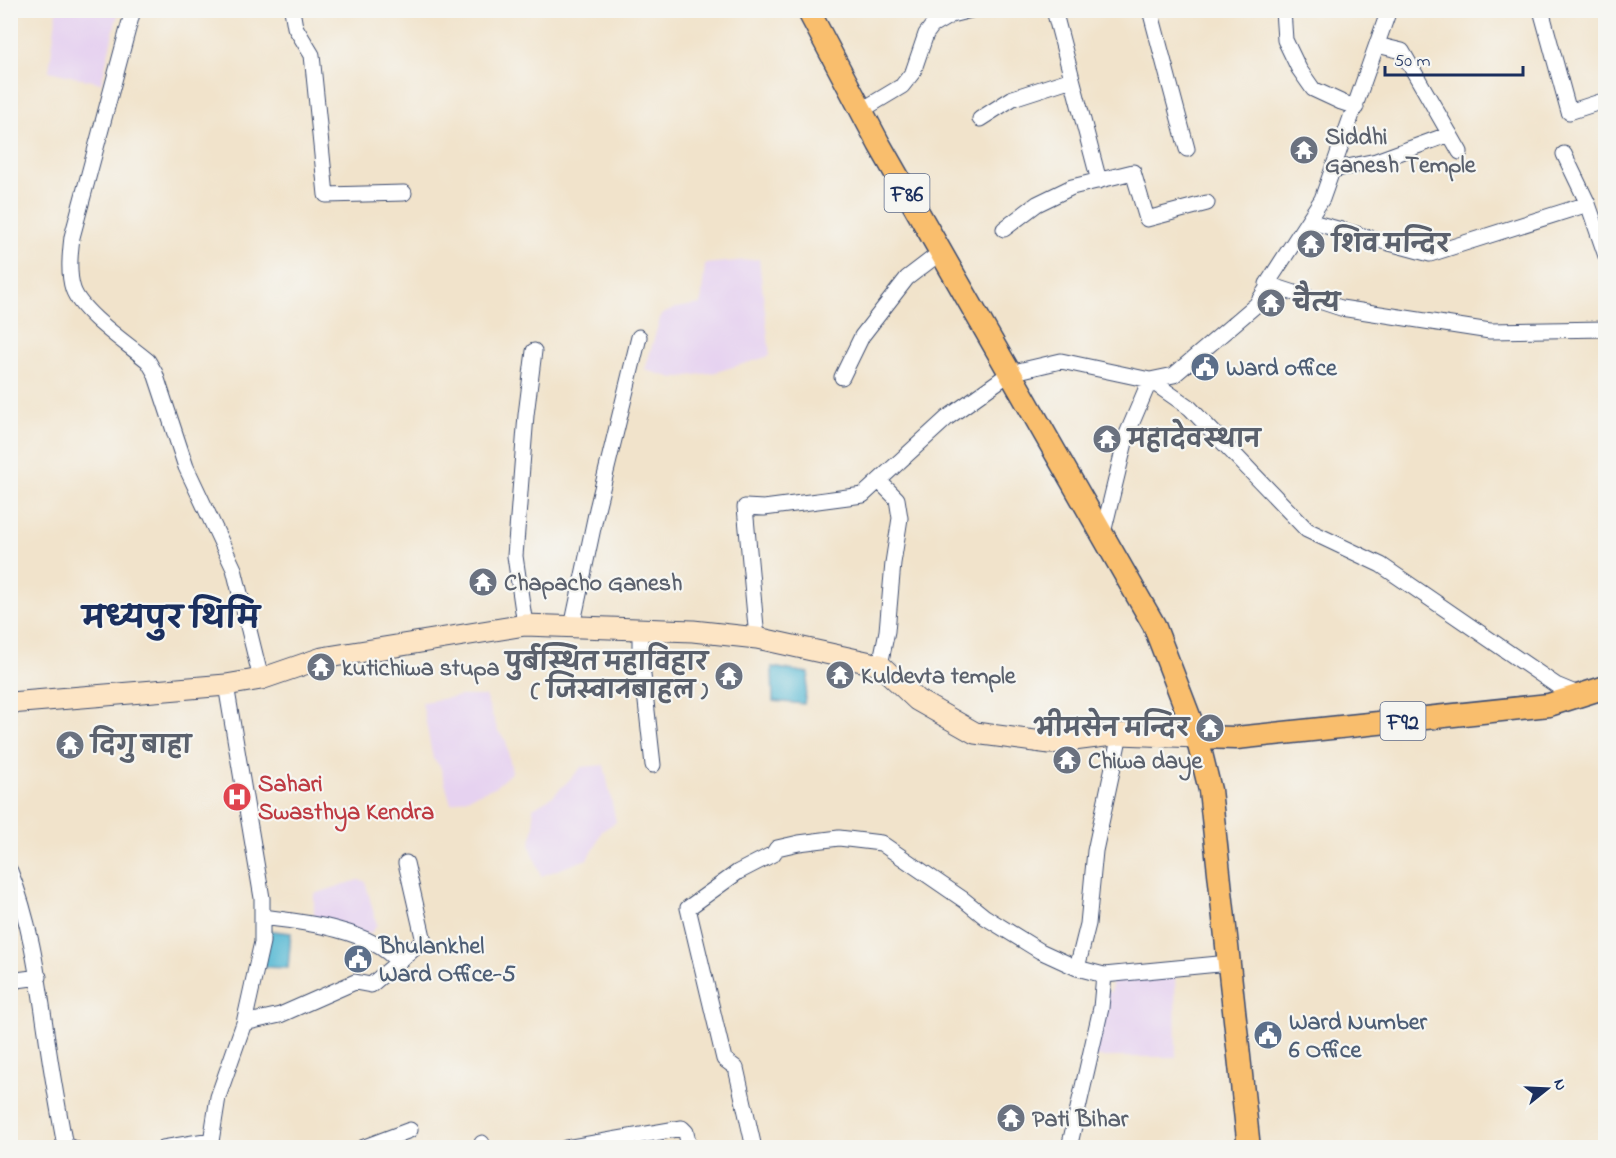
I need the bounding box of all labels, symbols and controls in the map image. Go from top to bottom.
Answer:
scale bar [1385,39,1523,77]
text: 50 m [1394,49,1431,75]
place label: Siddhi Ganesh Temple [1325,121,1477,184]
temple icon: Siddhi Ganesh Temple [1288,134,1320,166]
road number: F86 [884,174,930,212]
place label: शिव मन्दिर [1330,224,1451,264]
temple icon: शिव मन्दिर [1295,228,1327,260]
place label: चैत्य [1292,280,1343,323]
temple icon: चैत्य [1255,287,1287,319]
public building icon: Ward office [1189,351,1221,383]
place label: Ward office [1226,352,1338,387]
place label: महादेवस्थान [1126,418,1262,459]
temple icon: महादेवस्थान [1091,423,1123,455]
temple icon: Chapacho Ganesh [467,566,499,598]
place label: Chapacho Ganesh [504,567,682,602]
district label: मध्यपुर थिमि [79,594,262,643]
place label: पुर्बस्थित महाविहार ( जिस्वानबाहल ) [504,642,710,710]
temple icon: kutichiwa stupa [305,651,337,683]
place label: kutichiwa stupa [342,652,500,687]
temple icon: Kuldevta temple [824,659,856,691]
temple icon: पुर्बस्थित महाविहार ( जिस्वानबाहल ) [713,660,745,692]
place label: Kuldevta temple [861,660,1017,695]
road number: F92 [1380,702,1426,740]
place label: भीमसेन मन्दिर [1033,707,1191,748]
temple icon: भीमसेन मन्दिर [1194,712,1226,744]
place label: दिगु बाहा [89,725,194,765]
temple icon: दिगु बाहा [54,729,86,761]
temple icon: Chiwa daye [1051,744,1083,776]
place label: Chiwa daye [1088,745,1203,781]
place label: Sahari Swasthya Kendra [258,768,434,832]
hospital icon: Sahari Swasthya Kendra [221,781,253,813]
place label: Bhulankhel Ward Office-5 [378,930,516,993]
public building icon: Bhulankhel Ward Office-5 [342,943,374,975]
place label: Ward Number 6 Office [1289,1006,1427,1069]
public building icon: Ward Number 6 Office [1252,1019,1284,1051]
north arrow [1517,1059,1577,1119]
text: N [1546,1076,1573,1094]
temple icon: Pati Bihar [995,1102,1027,1134]
place label: Pati Bihar [1032,1103,1129,1138]

